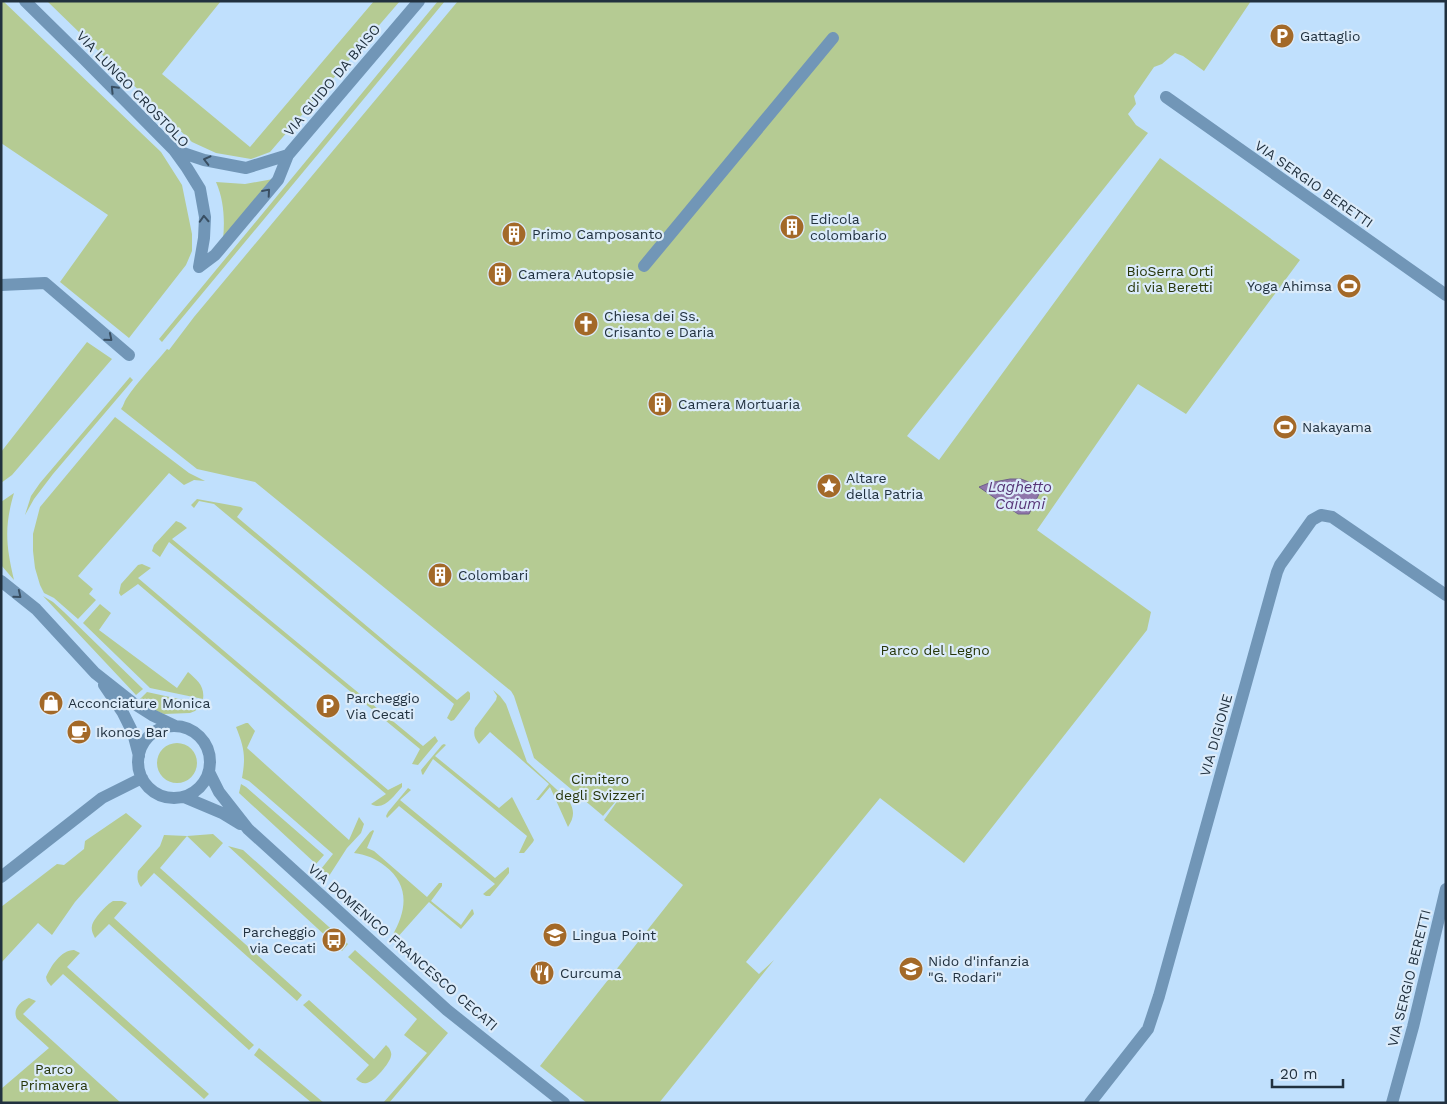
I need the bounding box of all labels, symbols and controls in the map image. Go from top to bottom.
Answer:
street label: VIA GUIDO DA BAISO [280,21,384,139]
parking icon: Gattaglio [1269,23,1295,49]
street label: VIA LUNGO CROSTOLO [73,28,193,150]
place label: Gattaglio [1300,28,1360,44]
one-way arrow [111,85,120,94]
street label: VIA SERGIO BERETTI [1252,137,1376,231]
one-way arrow [203,155,212,166]
one-way arrow [261,189,270,198]
place label: Edicola colombario [810,211,887,243]
one-way arrow [199,214,210,222]
building icon: Edicola colombario [779,214,805,240]
building icon: Primo Camposanto [501,221,527,247]
place label: Primo Camposanto [532,226,663,242]
building icon: Camera Autopsie [487,261,513,287]
park label: BioSerra Orti di via Beretti [1126,263,1214,295]
place label: Camera Autopsie [518,266,634,282]
sports icon: Yoga Ahimsa [1336,273,1362,299]
place label: Yoga Ahimsa [1247,278,1332,294]
place label: Chiesa dei Ss. Crisanto e Daria [604,308,714,340]
church icon: Chiesa dei Ss. Crisanto e Daria [573,311,599,337]
one-way arrow [103,332,112,341]
building icon: Camera Mortuaria [647,391,673,417]
place label: Camera Mortuaria [678,396,800,412]
sports icon: Nakayama [1272,414,1298,440]
place label: Nakayama [1302,419,1372,435]
place label: Altare della Patria [846,470,923,502]
place icon: Altare della Patria [816,473,842,499]
water label: Laghetto Caiumi [988,478,1052,513]
building icon: Colombari [427,562,453,588]
place label: Colombari [458,567,528,583]
one-way arrow [13,590,22,599]
park label: Parco del Legno [880,642,990,658]
shop icon: Acconciature Monica [38,690,64,716]
place label: Parcheggio Via Cecati [346,690,420,722]
street label: VIA DIGIONE [1197,692,1235,778]
parking icon: Parcheggio Via Cecati [315,693,341,719]
place label: Acconciature Monica [68,695,210,711]
cafe icon: Ikonos Bar [66,719,92,745]
place label: Ikonos Bar [96,724,168,740]
park label: Cimitero degli Svizzeri [555,771,645,803]
street label: VIA DOMENICO FRANCESCO CECATI [305,860,501,1034]
street label: VIA SERGIO BERETTI [1384,908,1434,1048]
school or university icon: Lingua Point [542,922,568,948]
place label: Parcheggio via Cecati [242,924,316,956]
bus stop icon: Parcheggio via Cecati [321,927,347,953]
place label: Lingua Point [572,927,656,943]
place label: Nido d'infanzia "G. Rodari" [928,953,1029,985]
school or university icon: Nido d'infanzia "G. Rodari" [898,956,924,982]
restaurant icon: Curcuma [529,960,555,986]
place label: Curcuma [560,965,622,981]
scale bar [1272,1056,1343,1088]
park label: Parco Primavera [20,1061,88,1093]
text: 20 m [1280,1065,1318,1083]

